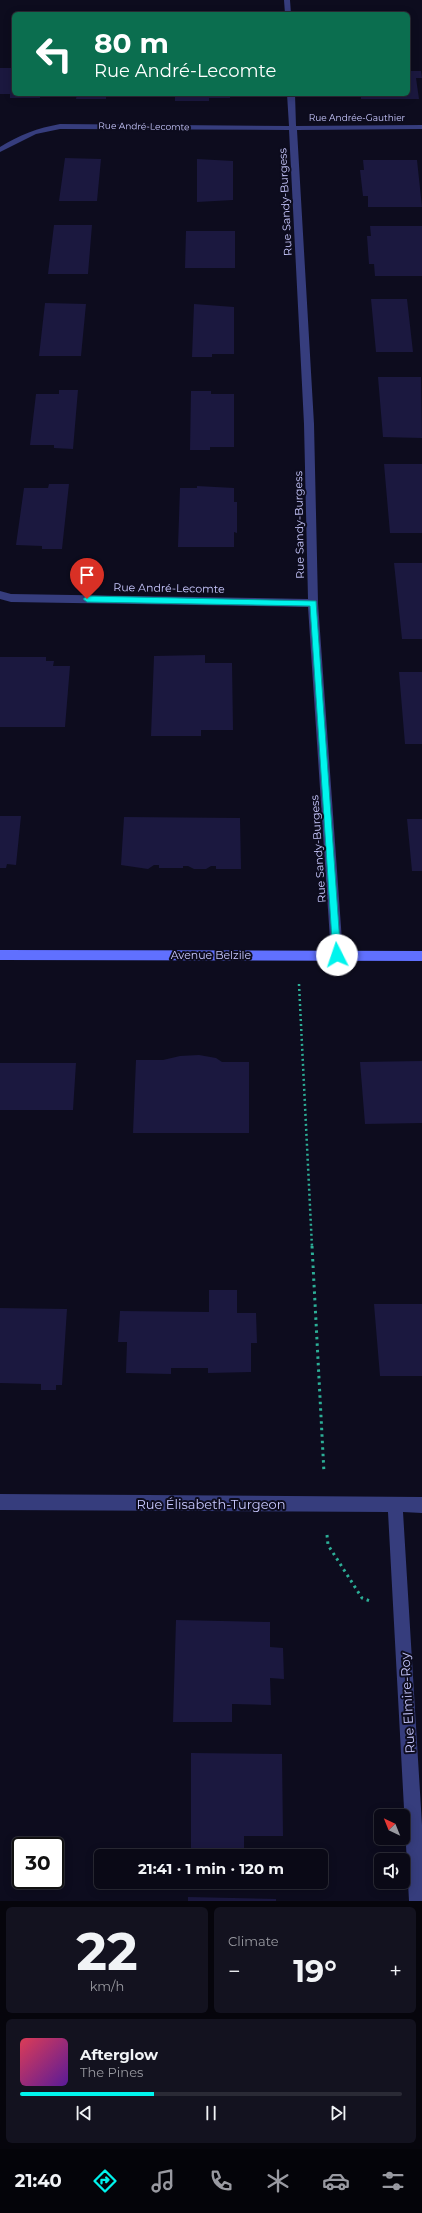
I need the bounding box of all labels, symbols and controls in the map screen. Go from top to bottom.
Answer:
text: 80 m [94,26,169,60]
icon: left [28,28,80,80]
text: Rue André-Lecomte [94,60,276,82]
street label: Rue Andrée-Gauthier [309,112,406,123]
street label: Rue André-Lecomte [98,120,190,132]
street label: Rue Sandy-Burgess [275,147,295,256]
street label: Rue Sandy-Burgess [291,470,307,579]
pin [70,558,104,599]
icon: arrive [76,564,98,586]
street label: Rue André-Lecomte [113,580,225,596]
street label: Rue Sandy-Burgess [307,794,329,903]
position arrow [316,934,358,976]
street label: Avenue Belzile [171,948,252,962]
street label: Rue Élisabeth-Turgeon [136,1496,286,1512]
street label: Rue Elmire-Roy [396,1651,418,1754]
north arrow [374,1809,410,1845]
map controls [374,1809,410,1889]
speed limit sign: 30 [12,1837,64,1889]
button: sound [374,1853,410,1889]
text: 21:41 · 1 min · 120 m [138,1859,284,1878]
text: 22 [76,1920,138,1983]
text: Climate [228,1933,279,1949]
text: 19° [293,1953,337,1990]
text: − [228,1958,241,1985]
text: + [389,1958,402,1985]
text: km/h [90,1978,124,1994]
text: Afterglow [80,2045,158,2064]
text: The Pines [80,2064,143,2080]
icon: previous [73,2102,95,2124]
icon: pause [200,2102,222,2124]
icon: next [327,2102,349,2124]
icon: directions [91,2167,119,2195]
icon: music [149,2167,177,2195]
icon: phone [207,2167,235,2195]
icon: climate [264,2167,292,2195]
icon: car [322,2167,350,2195]
icon: filters [379,2167,407,2195]
text: 21:40 [15,2170,62,2192]

